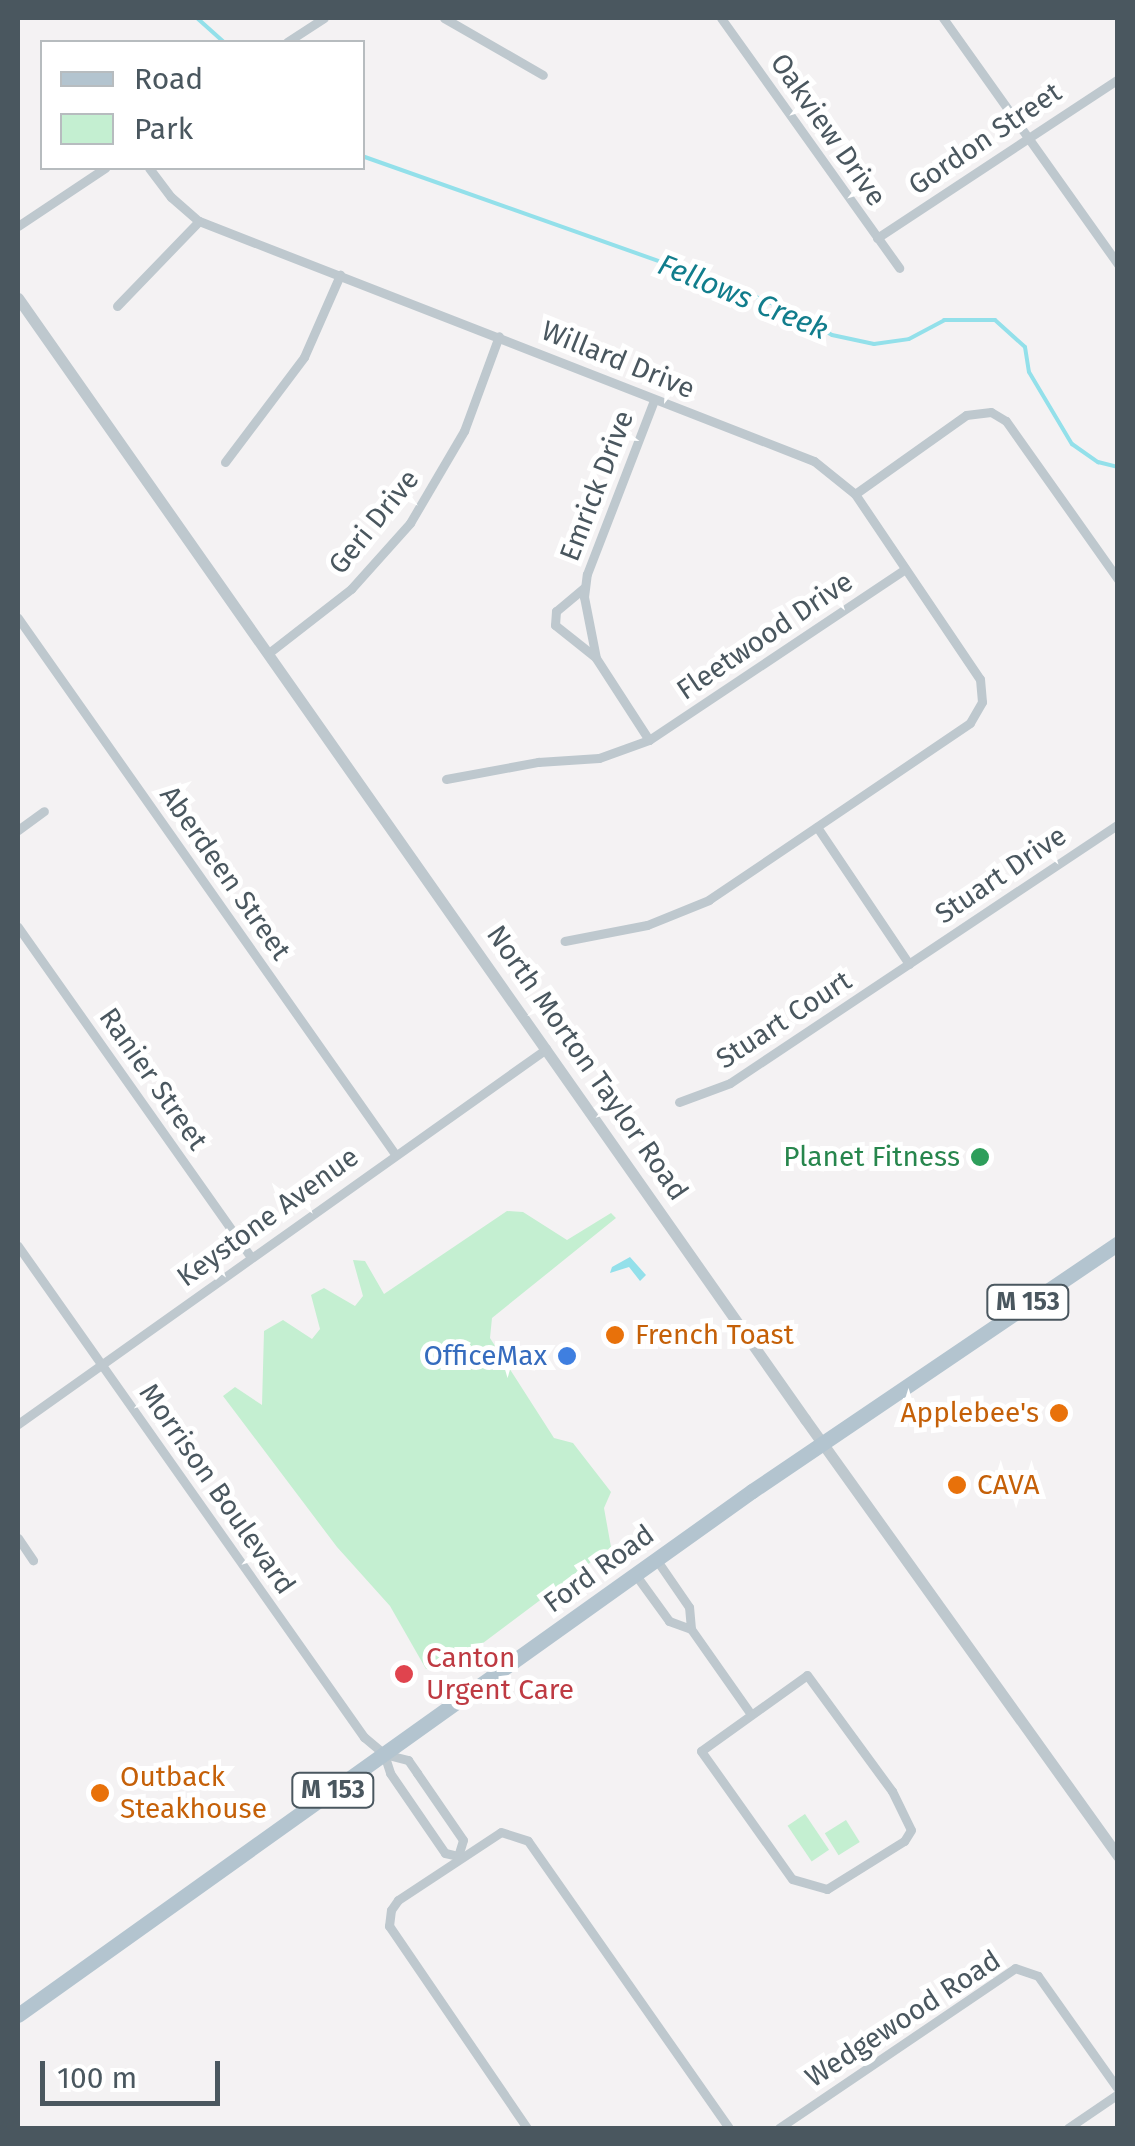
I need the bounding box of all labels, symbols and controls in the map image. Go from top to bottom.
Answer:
legend [40,40,365,170]
street label: Oakview Drive [763,47,893,213]
text: Road [134,61,203,97]
street label: Gordon Street [902,76,1068,202]
text: Park [134,111,193,147]
water label: Fellows Creek [653,247,833,347]
street label: Willard Drive [536,314,700,406]
street label: Emrick Drive [553,406,641,566]
street label: Geri Drive [322,463,426,581]
street label: Fleetwood Drive [671,565,859,707]
street label: Aberdeen Street [152,779,298,967]
street label: Stuart Drive [929,819,1073,931]
street label: North Morton Taylor Road [479,919,695,1207]
street label: Stuart Court [710,964,858,1076]
street label: Ranier Street [92,1002,214,1156]
street label: Keystone Avenue [171,1140,365,1294]
place label: Planet Fitness [783,1140,960,1174]
marker: Planet Fitness [969,1146,991,1168]
road number: M 153 [986,1282,1070,1322]
place label: French Toast [635,1318,794,1352]
marker: French Toast [604,1324,626,1346]
place label: OfficeMax [423,1339,547,1373]
marker: OfficeMax [556,1345,578,1367]
street label: Morrison Boulevard [132,1377,302,1601]
place label: Applebee's [901,1396,1039,1430]
marker: Applebee's [1048,1402,1070,1424]
place label: CAVA [977,1468,1040,1502]
marker: CAVA [946,1474,968,1496]
street label: Ford Road [537,1518,661,1620]
place label: Canton Urgent Care [426,1641,574,1707]
marker: Canton Urgent Care [391,1661,417,1687]
place label: Outback Steakhouse [120,1760,267,1826]
road number: M 153 [290,1770,376,1810]
marker: Outback Steakhouse [89,1782,111,1804]
street label: Wedgewood Road [799,1943,1007,2095]
scale bar [45,2041,225,2103]
text: 100 m [57,2060,137,2096]

